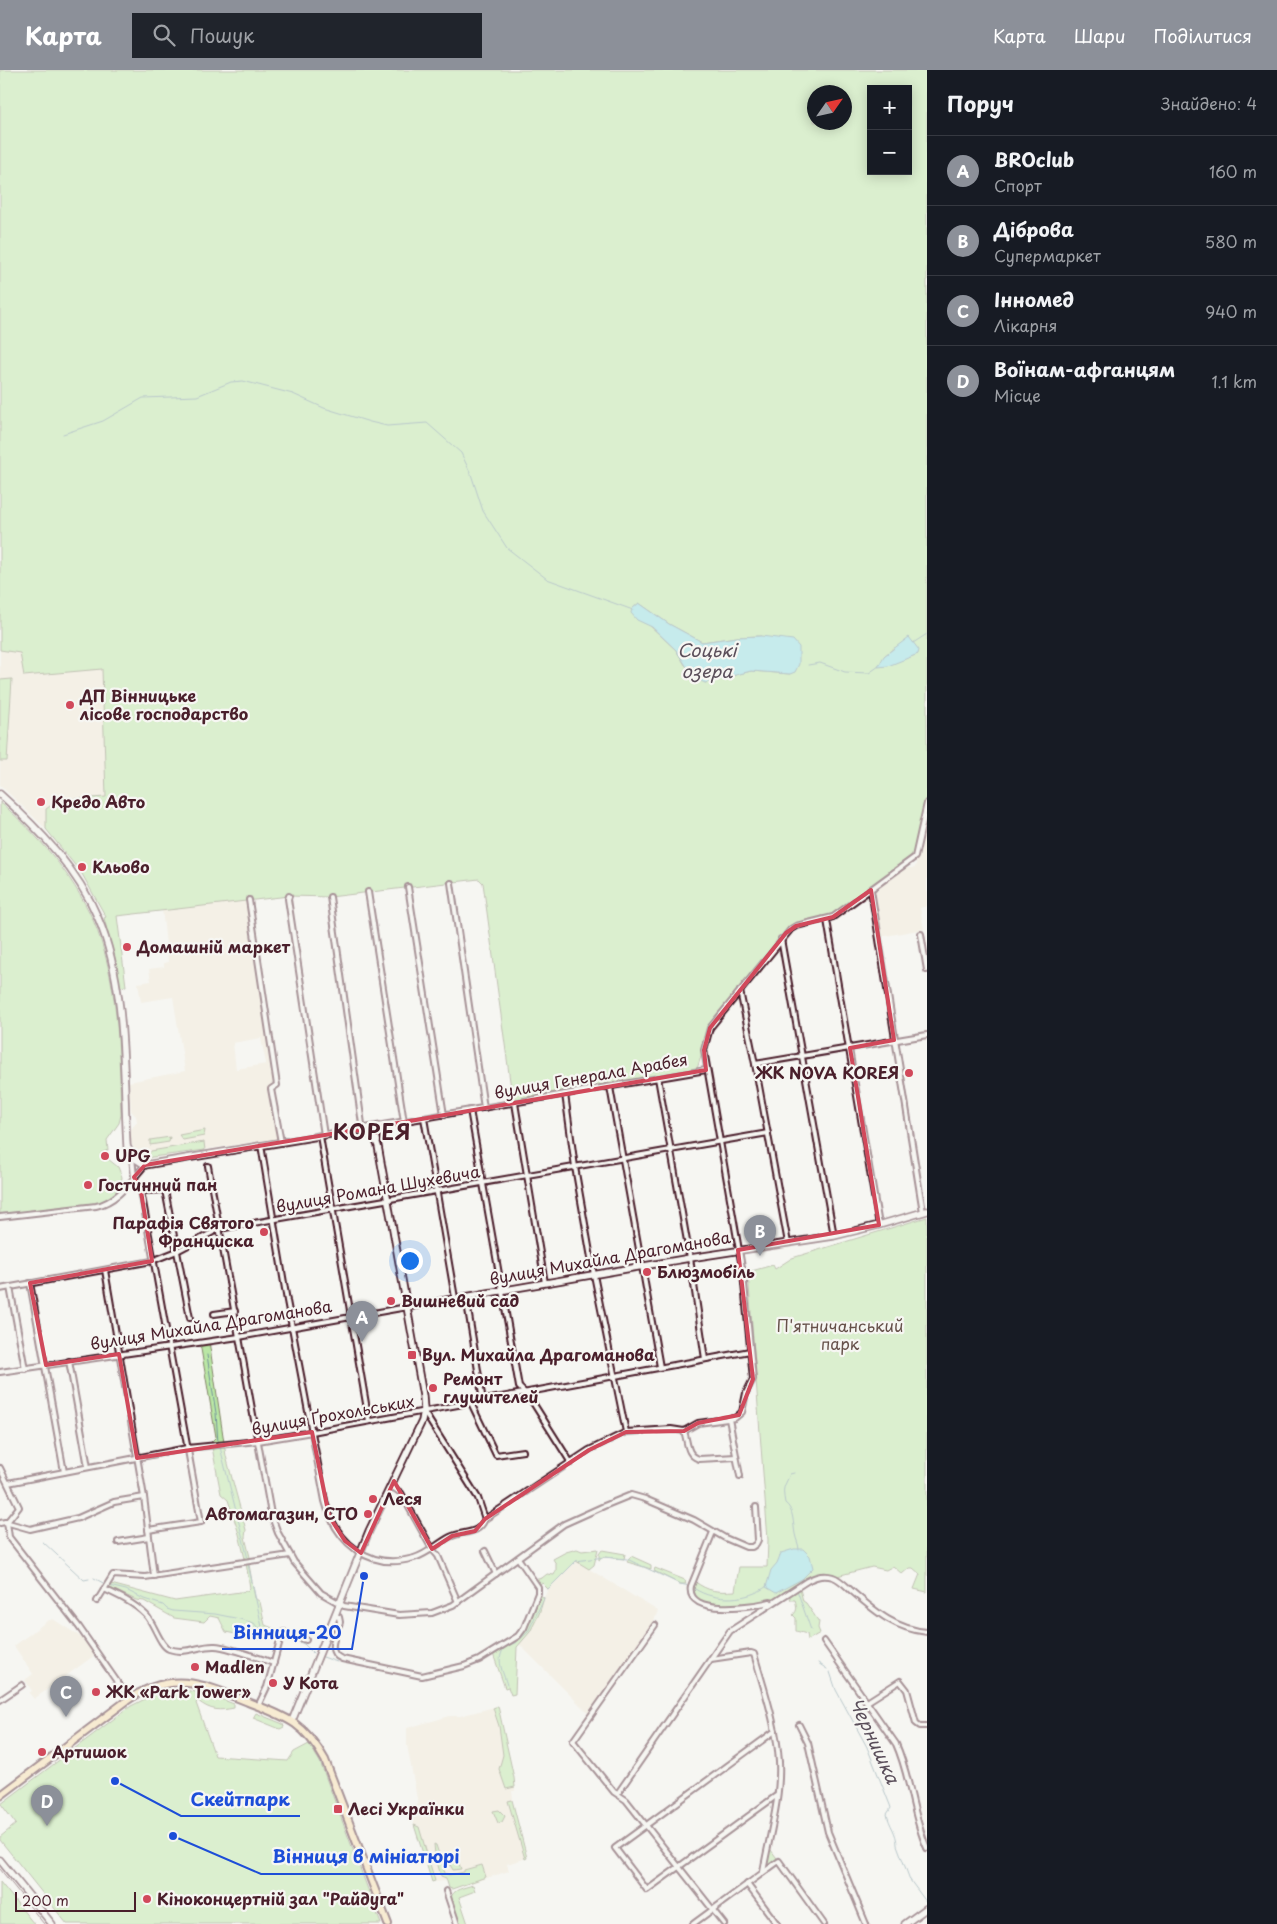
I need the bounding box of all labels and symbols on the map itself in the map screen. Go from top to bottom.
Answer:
north arrow [807,85,852,130]
water label: Соцькі озера [677,636,740,684]
place label: ДП Вінницьке лісове господарство [79,683,249,725]
marker: ДП Вінницьке лісове господарство [64,699,76,711]
place label: Кредо Авто [51,789,145,813]
marker: Кредо Авто [35,796,47,808]
place label: Кльово [92,854,150,878]
marker: Кльово [76,861,88,873]
place label: Домашній маркет [136,934,291,958]
marker: Домашній маркет [121,941,133,953]
street label: вулиця Генерала Арабея [492,1046,690,1104]
place label: ЖК NOVA KOREЯ [754,1060,899,1084]
marker: ЖК NOVA KOREЯ [903,1067,915,1079]
district label: КОРЕЯ [333,1115,411,1147]
place label: UPG [115,1143,151,1167]
marker: UPG [99,1150,111,1162]
street label: вулиця Романа Шухевича [274,1158,482,1218]
place label: Гостинний пан [98,1172,217,1196]
marker: Гостинний пан [82,1179,94,1191]
place label: Парафія Святого Франциска [112,1210,254,1252]
pin: B [744,1215,776,1256]
street label: вулиця Михайла Драгоманова [487,1224,732,1290]
marker: Парафія Святого Франциска [258,1226,270,1238]
your location [397,1248,423,1274]
place label: Блюзмобіль [657,1259,755,1283]
marker: Блюзмобіль [641,1266,653,1278]
place label: Вишневий сад [401,1288,520,1312]
street label: вулиця Михайла Драгоманова [88,1293,333,1355]
marker: Вишневий сад [385,1295,397,1307]
pin: A [346,1301,378,1342]
park label: П'ятничанський парк [777,1313,903,1355]
place label: Вул. Михайла Драгоманова [422,1342,655,1366]
marker: Вул. Михайла Драгоманова [406,1349,418,1361]
place label: Ремонт глушителей [443,1366,539,1408]
marker: Ремонт глушителей [427,1382,439,1394]
street label: вулиця Ґрохольських [249,1388,416,1440]
place label: Леся [383,1486,422,1510]
marker: Леся [367,1493,379,1505]
place label: Автомагазин, СТО [205,1501,358,1525]
marker: Автомагазин, СТО [362,1508,374,1520]
callout: Вінниця-20 [222,1616,352,1649]
text: Вінниця-20 [232,1618,342,1645]
place label: Madlen [205,1654,265,1678]
marker: Madlen [189,1661,201,1673]
place label: У Кота [283,1670,339,1694]
pin: C [50,1676,82,1717]
marker: У Кота [267,1677,279,1689]
place label: ЖК «Park Tower» [105,1679,251,1703]
marker: ЖК «Park Tower» [90,1686,102,1698]
water label: Чернишка [844,1693,907,1788]
place label: Артишок [52,1739,127,1763]
marker: Артишок [36,1746,48,1758]
callout: Скейтпарк [181,1783,300,1816]
pin: D [31,1785,63,1826]
text: Скейтпарк [190,1785,290,1812]
place label: Лесі Українки [348,1796,465,1820]
marker: Лесі Українки [332,1803,344,1815]
callout: Вінниця в мініатюрі [261,1841,470,1874]
text: Вінниця в мініатюрі [272,1842,460,1869]
place label: Кіноконцертній зал "Райдуга" [157,1886,404,1910]
scale bar [15,1889,136,1912]
marker: Кіноконцертній зал "Райдуга" [141,1893,153,1905]

